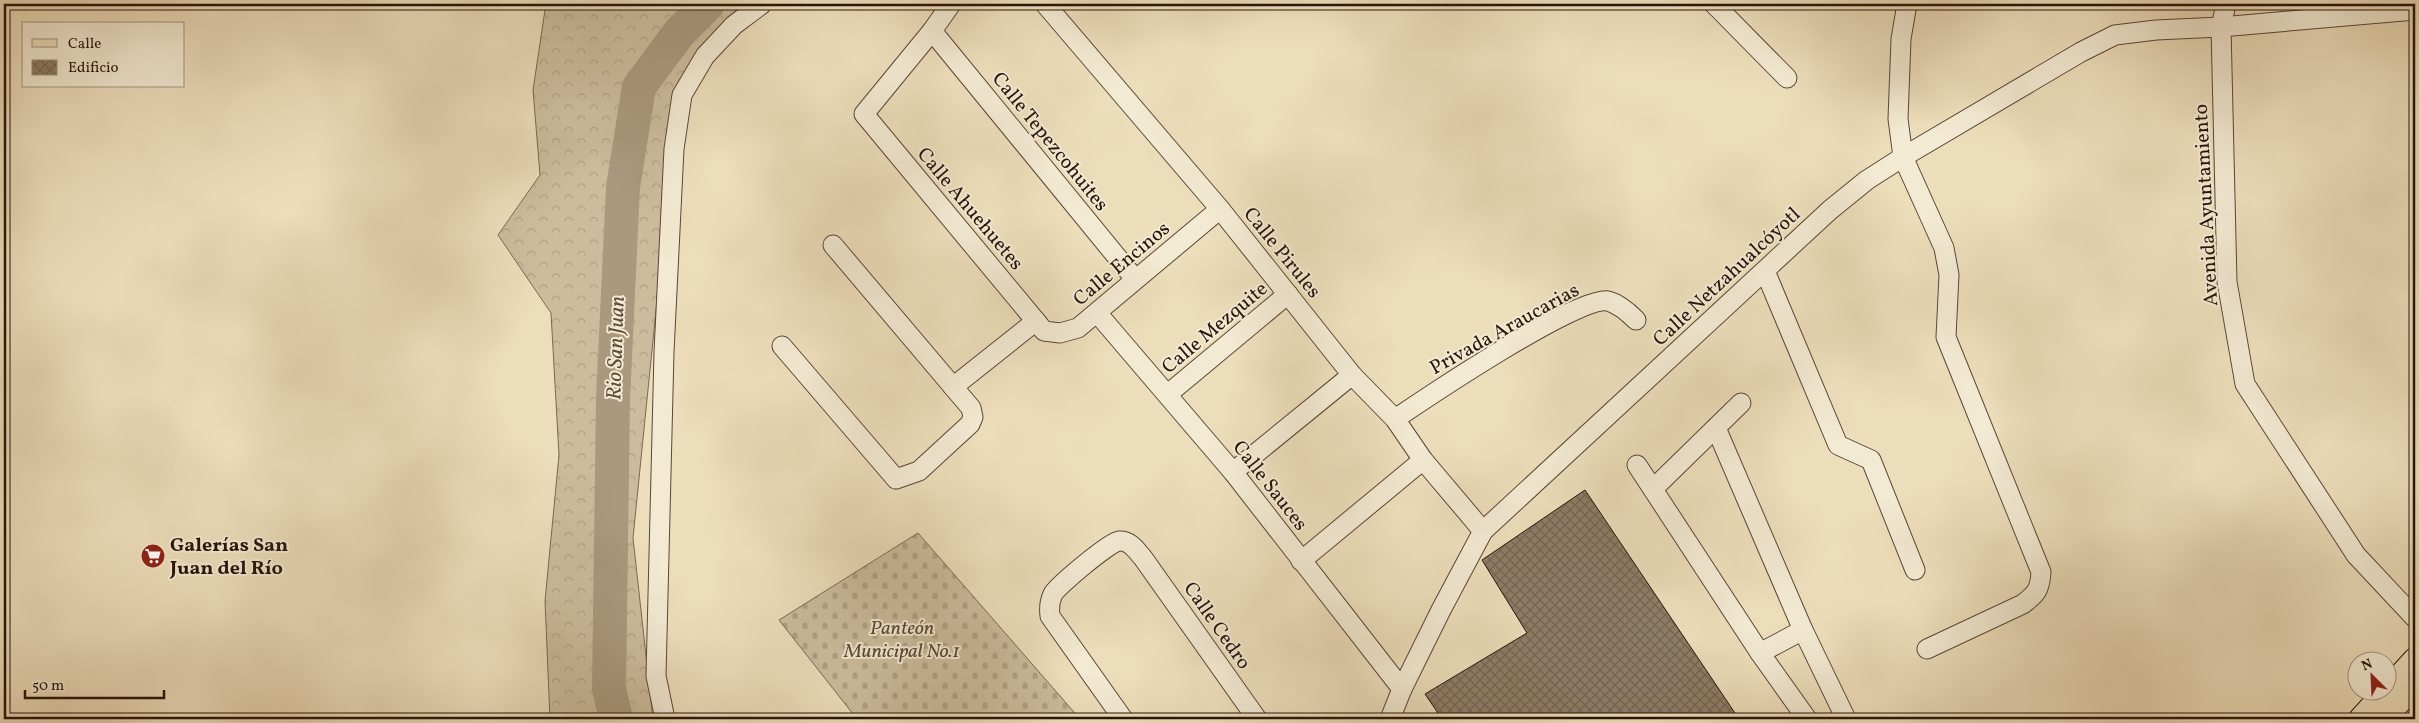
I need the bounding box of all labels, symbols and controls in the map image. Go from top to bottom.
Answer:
legend [22,22,185,88]
text: Calle [68,34,101,55]
text: Edificio [68,58,119,79]
street label: Calle Tepezcohuites [984,67,1114,218]
street label: Avenida Ayuntamiento [2188,103,2226,307]
street label: Calle Ahuehuetes [910,142,1029,277]
street label: Calle Pirules [1236,202,1327,305]
street label: Calle Netzahualcóyotl [1647,202,1807,353]
street label: Calle Encinos [1068,216,1177,313]
street label: Calle Mezquite [1156,276,1274,381]
street label: Privada Araucarias [1425,277,1585,383]
water label: Rio San Juan [600,296,633,400]
street label: Calle Sauces [1225,435,1314,537]
place label: Galerías San Juan del Río [169,532,288,583]
supermarket icon: Galerías San Juan del Río [140,543,166,569]
street label: Calle Cedro [1176,577,1257,676]
park label: Panteón Municipal No.1 [843,615,960,666]
north arrow [2346,650,2396,700]
text: N [2359,655,2376,676]
scale bar [25,668,164,700]
text: 50 m [32,676,64,697]

